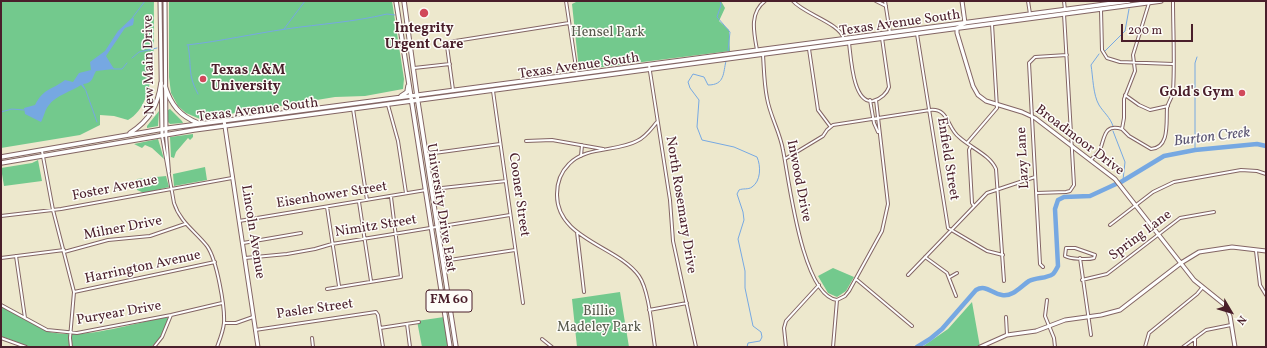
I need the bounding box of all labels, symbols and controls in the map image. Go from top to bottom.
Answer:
marker: Integrity Urgent Care [418,7,430,19]
street label: Texas Avenue South [839,7,961,41]
street label: New Main Drive [141,15,159,115]
scale bar [1123,16,1195,42]
place label: Integrity Urgent Care [385,21,463,54]
text: 200 m [1128,23,1162,39]
park label: Hensel Park [571,25,645,41]
street label: Texas Avenue South [518,50,640,84]
place label: Texas A&M University [211,63,285,96]
marker: Texas A&M University [198,74,208,84]
place label: Gold's Gym [1160,85,1234,101]
marker: Gold's Gym [1237,88,1247,98]
street label: Texas Avenue South [197,95,319,127]
street label: Broadmoor Drive [1031,102,1127,180]
street label: Enfield Street [932,116,962,202]
water label: Burton Creek [1173,124,1251,152]
street label: Lazy Lane [1014,127,1034,189]
street label: North Rosemary Drive [661,135,699,275]
street label: Inwood Drive [782,139,814,223]
street label: University Drive East [421,142,459,274]
street label: Cooner Street [504,152,532,238]
street label: Foster Avenue [71,173,159,205]
street label: Eisenhower Street [275,179,389,213]
street label: Lincoln Avenue [236,184,268,280]
street label: Spring Lane [1106,207,1176,265]
street label: Nimitz Street [334,212,418,242]
street label: Milner Drive [82,213,164,245]
street label: Harrington Avenue [83,248,203,288]
road number: FM 60 [426,290,472,312]
north arrow [1211,292,1251,332]
street label: Pasler Street [276,296,354,324]
street label: Puryear Drive [75,298,163,330]
park label: Billie Madeley Park [557,304,641,336]
text: N [1232,312,1249,327]

